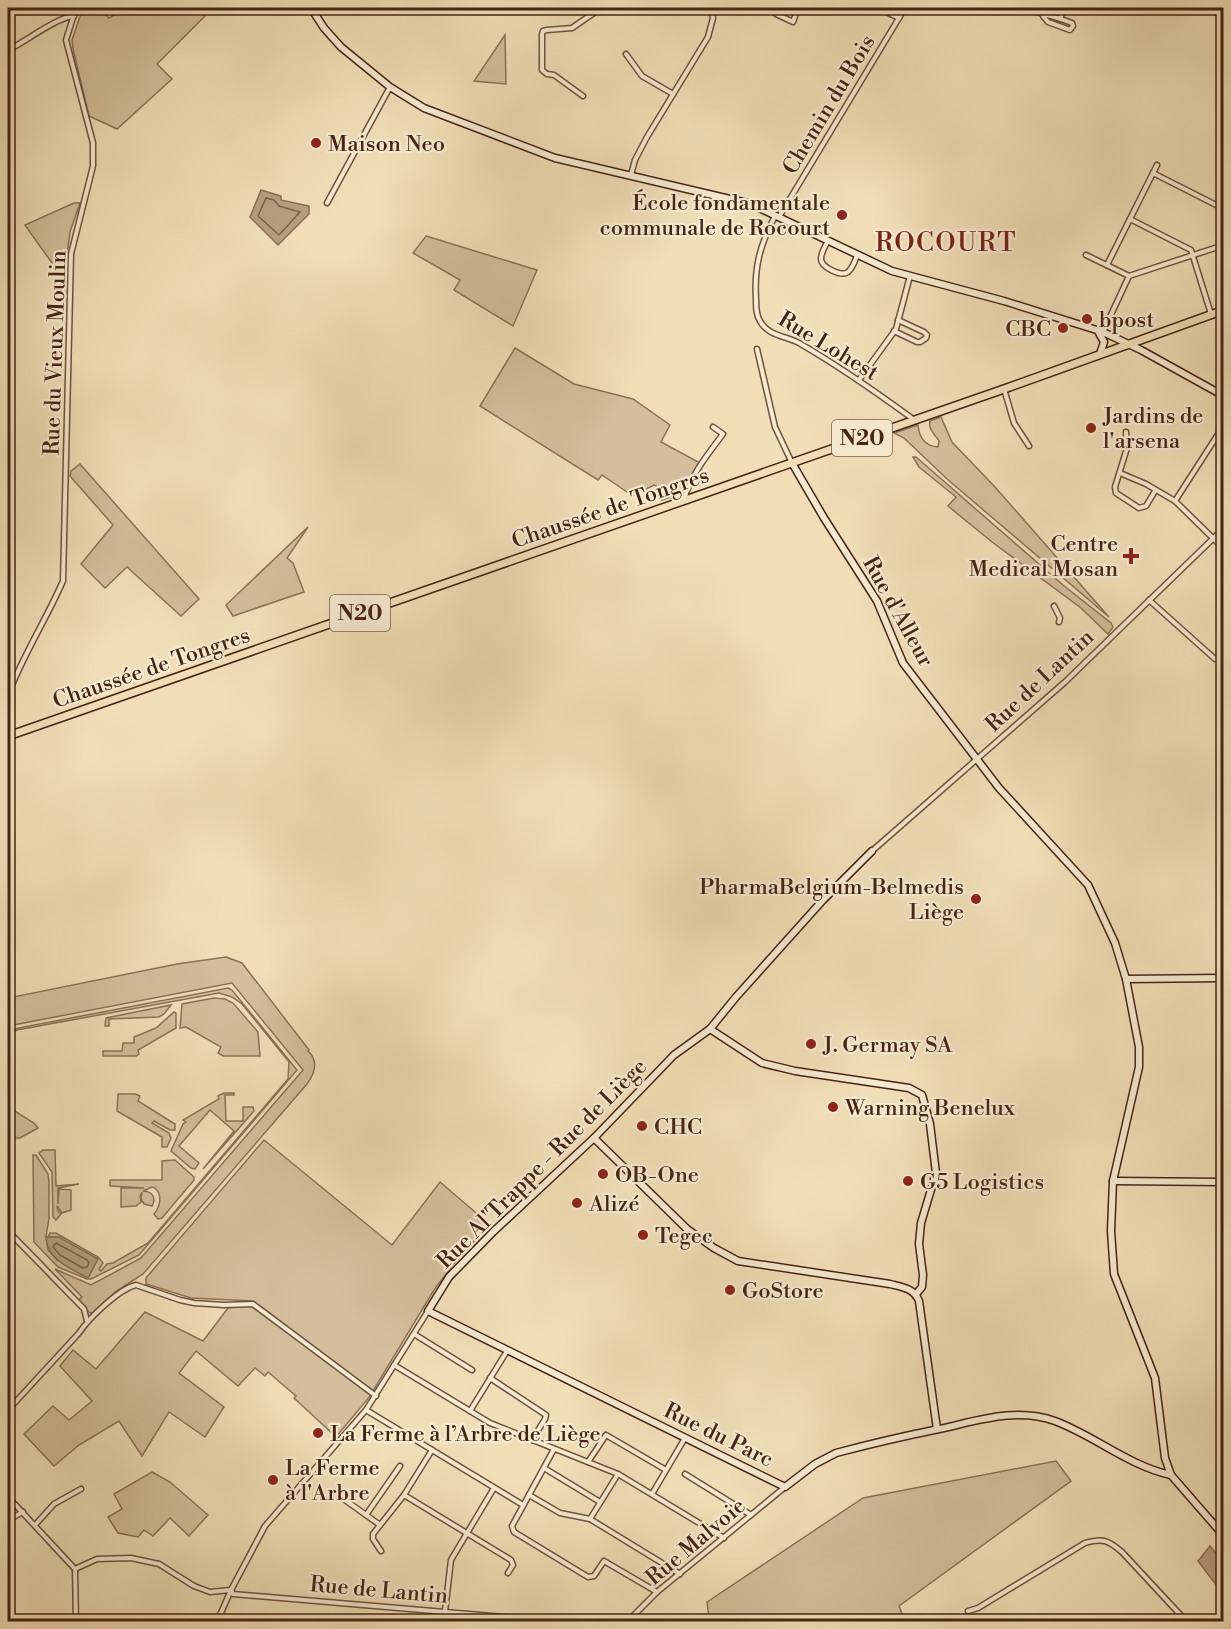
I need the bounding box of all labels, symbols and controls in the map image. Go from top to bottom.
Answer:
street label: Chemin du Bois [777,30,881,179]
place label: Maison Neo [328,131,445,158]
marker: Maison Neo [309,136,323,150]
place label: École fondamentale communale de Rocourt [600,189,830,242]
marker: École fondamentale communale de Rocourt [835,208,849,222]
district label: ROCOURT [875,227,1017,259]
street label: Rue du Vieux Moulin [38,250,73,456]
street label: Rue Lohest [773,306,883,387]
place label: bpost [1099,307,1154,334]
marker: bpost [1080,312,1094,326]
place label: CBC [1005,316,1051,343]
marker: CBC [1056,321,1070,335]
place label: Jardins de l'arsena [1102,403,1203,455]
road number: N20 [832,420,892,456]
marker: Jardins de l'arsena [1084,421,1098,435]
street label: Chaussée de Tongres [508,462,713,555]
place label: Centre Medical Mosan [969,531,1118,583]
marker: Centre Medical Mosan [1122,547,1140,565]
street label: Rue d'Alleur [856,552,939,672]
road number: N20 [330,595,390,631]
street label: Chaussée de Tongres [49,622,254,715]
street label: Rue de Lantin [980,624,1100,738]
place label: PharmaBelgium-Belmedis Liège [699,874,964,926]
marker: PharmaBelgium-Belmedis Liège [969,892,983,906]
place label: J. Germay SA [822,1032,953,1059]
marker: J. Germay SA [804,1037,818,1051]
street label: Rue Al'Trappe - Rue de Liège [431,1053,653,1275]
place label: Warning Benelux [844,1095,1016,1122]
marker: Warning Benelux [826,1100,840,1114]
place label: CHC [654,1114,702,1141]
marker: CHC [635,1119,649,1133]
place label: OB-One [615,1162,699,1189]
marker: OB-One [596,1167,610,1181]
place label: G5 Logistics [920,1169,1044,1196]
marker: G5 Logistics [901,1174,915,1188]
place label: Alizé [588,1191,640,1218]
marker: Alizé [570,1196,584,1210]
place label: Tegec [655,1223,713,1250]
marker: Tegec [636,1228,650,1242]
place label: GoStore [742,1278,824,1305]
marker: GoStore [723,1283,737,1297]
street label: Rue du Parc [659,1397,777,1473]
place label: La Ferme à l’Arbre de Liège [330,1421,601,1448]
marker: La Ferme à l’Arbre de Liège [311,1426,325,1440]
place label: La Ferme à l'Arbre [285,1455,380,1507]
marker: La Ferme à l'Arbre [266,1473,280,1487]
street label: Rue Malvoie [641,1493,751,1592]
street label: Rue de Lantin [309,1571,449,1610]

